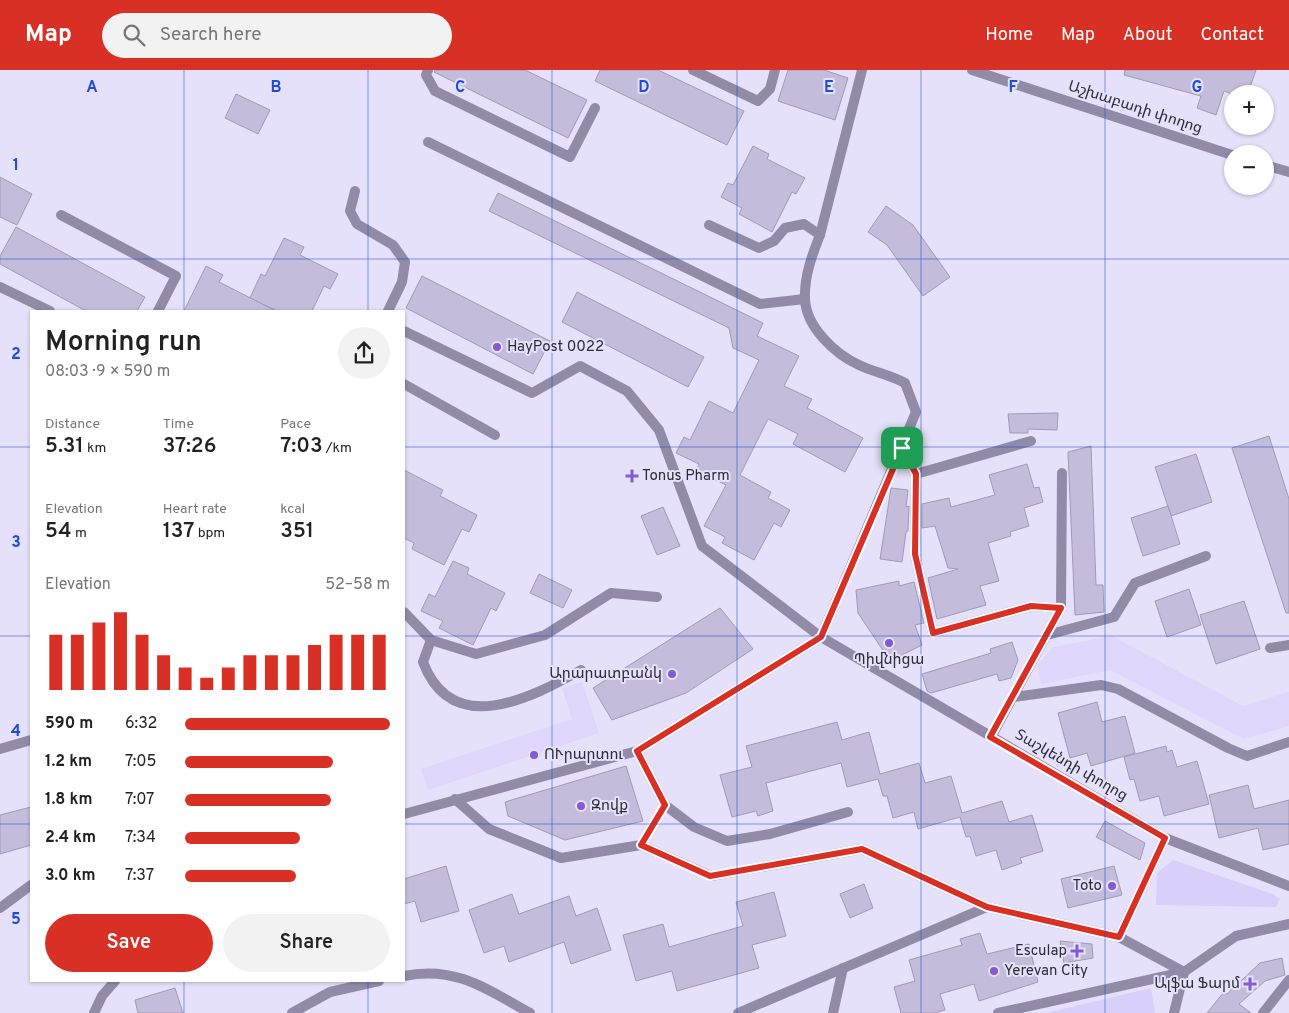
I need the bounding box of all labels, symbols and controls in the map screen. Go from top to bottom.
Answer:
search box [102,13,452,58]
text: Map [25,20,72,50]
icon: search [120,21,148,49]
text: Search here [160,23,261,47]
text: Home [985,24,1033,47]
text: Map [1061,24,1095,47]
text: About [1123,24,1172,47]
text: Contact [1200,24,1264,47]
street label: Աշխաբադի փողոց [1065,77,1205,139]
text: A [86,78,98,98]
text: B [270,78,282,98]
text: C [455,78,465,98]
text: D [638,78,650,98]
text: E [824,78,834,98]
text: F [1008,78,1018,98]
text: G [1192,78,1202,98]
map controls [1224,85,1274,195]
button: + [1224,85,1274,135]
button: − [1224,145,1274,195]
text: 1 [13,156,19,176]
text: Morning run [45,325,202,361]
button: share [338,327,390,379]
place label: HayPost 0022 [507,338,604,357]
marker: HayPost 0022 [491,341,503,353]
text: 2 [11,345,21,365]
text: 08:03 · 9 × 590 m [45,362,170,382]
text: Distance [45,416,100,433]
text: Time [163,416,194,433]
text: Pace [280,416,311,433]
pin [881,427,923,469]
text: 5.31 [45,433,84,460]
text: 37:26 [163,433,216,460]
text: 7:03 [280,433,323,460]
icon: arrive [888,434,916,462]
text: km [84,440,106,457]
text: /km [323,440,352,457]
place label: Tonus Pharm [642,467,730,486]
marker: Tonus Pharm [626,470,638,482]
text: Elevation [45,501,103,518]
text: Heart rate [163,501,227,518]
text: kcal [280,501,305,518]
text: 54 [45,518,72,545]
text: 137 [163,518,194,545]
text: 351 [280,518,314,545]
text: m [72,525,87,542]
text: bpm [194,525,225,542]
text: 3 [11,533,21,553]
text: Elevation [45,575,111,595]
text: 52–58 m [325,575,390,595]
marker: Պիվնիցա [883,637,895,649]
place label: Պիվնիցա [854,651,924,670]
place label: Արարատբանկ [549,665,662,684]
marker: Արարատբանկ [666,668,678,680]
text: 590 m [45,714,93,734]
text: 6:32 [125,714,157,734]
text: 4 [11,722,21,742]
street label: Տաշկենդի փողոց [1011,726,1131,806]
place label: ՈՒրարտու [544,746,623,765]
marker: ՈՒրարտու [528,749,540,761]
text: 1.2 km [45,752,92,772]
text: 7:05 [125,752,157,772]
text: 1.8 km [45,790,92,810]
text: 7:07 [125,790,154,810]
place label: Զովք [591,797,628,816]
marker: Զովք [575,800,587,812]
text: 2.4 km [45,828,96,848]
text: 7:34 [125,828,156,848]
text: 3.0 km [45,866,96,886]
text: 7:37 [125,866,154,886]
place label: Toto [1072,877,1102,896]
marker: Toto [1106,880,1118,892]
text: 5 [11,910,21,930]
button: Save [45,914,213,972]
button: Share [223,914,390,972]
place label: Esculap [1015,942,1067,961]
marker: Esculap [1071,945,1083,957]
place label: Yerevan City [1004,962,1088,981]
marker: Yerevan City [988,965,1000,977]
place label: Ալֆա Ֆարմ [1154,975,1240,994]
marker: Ալֆա Ֆարմ [1244,978,1256,990]

